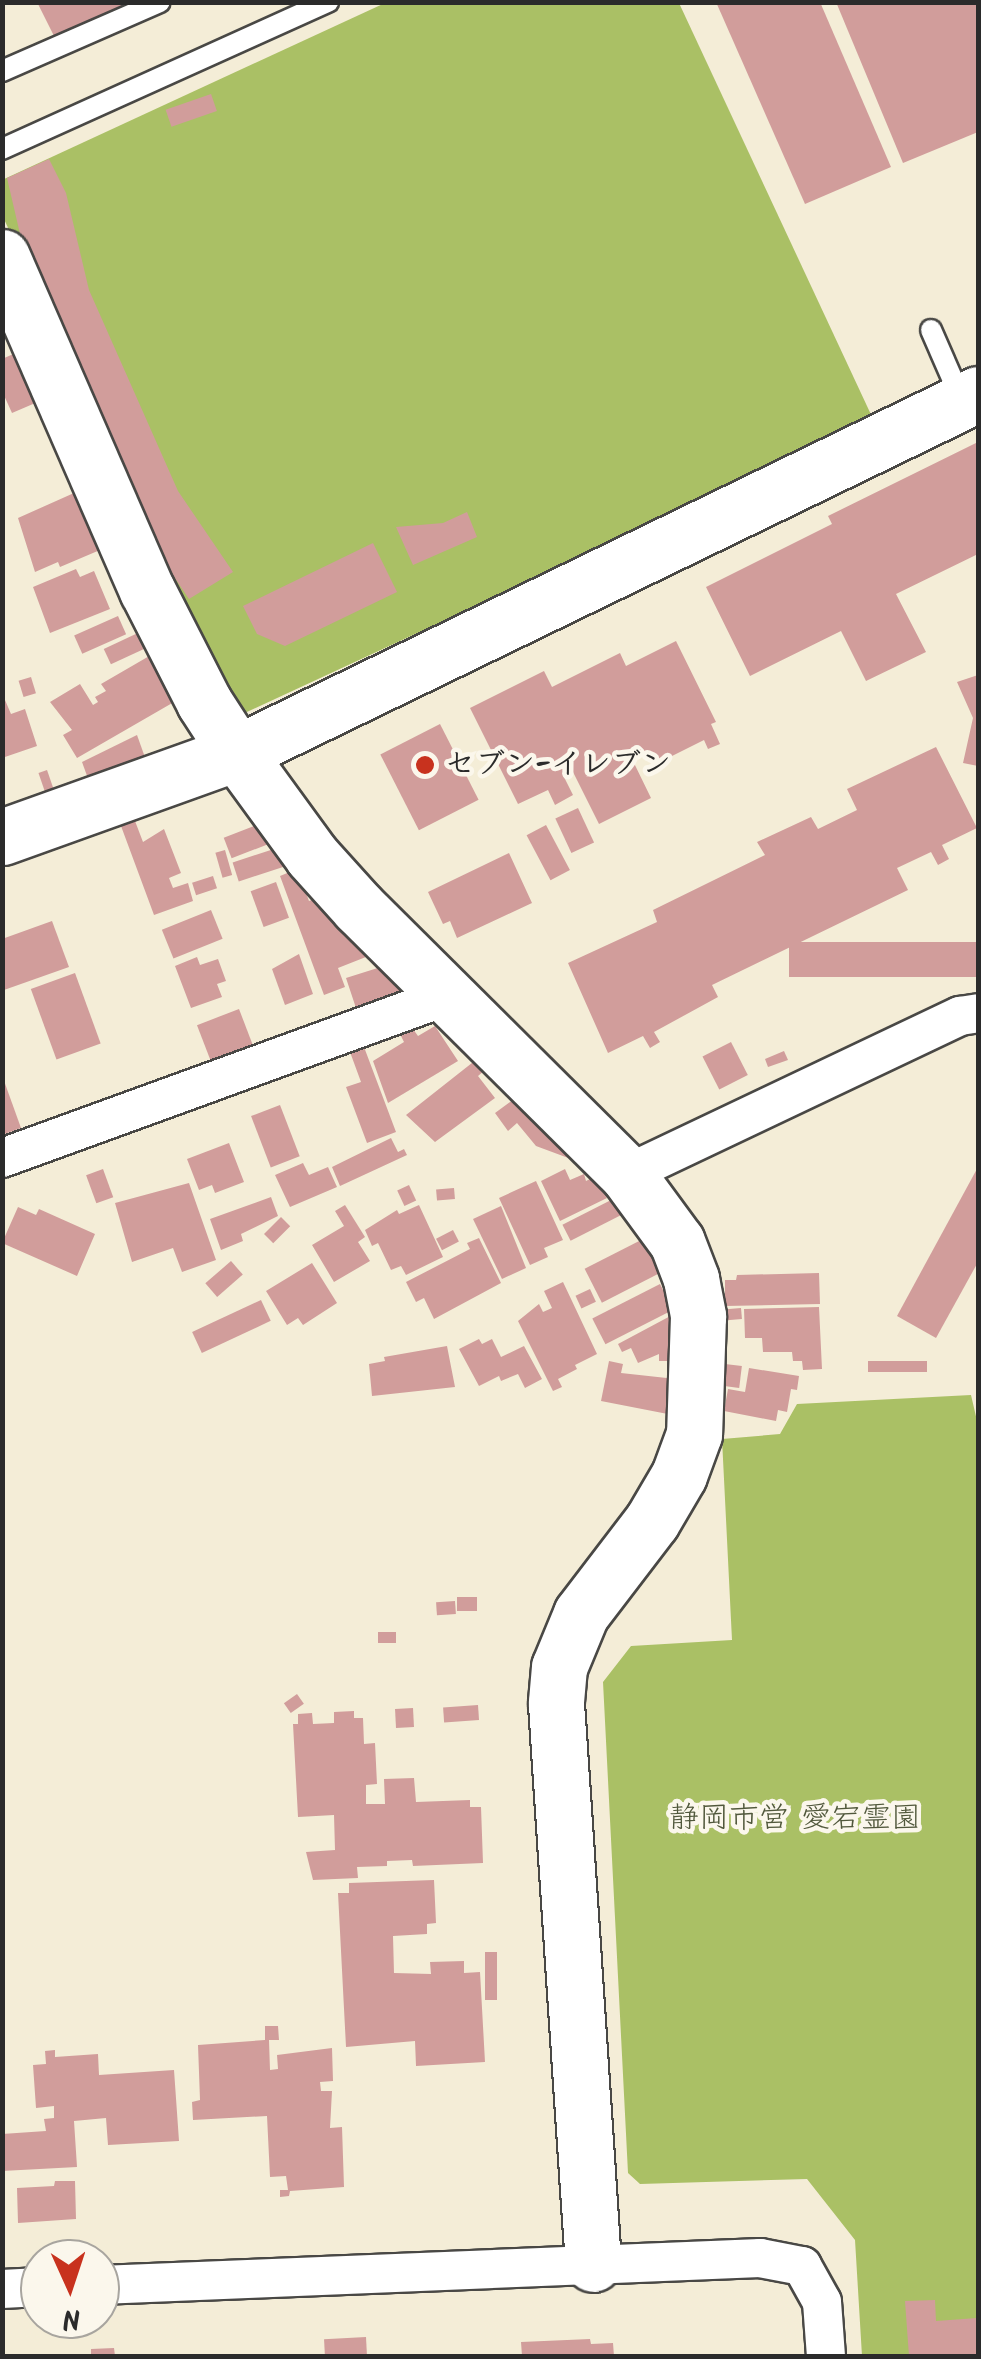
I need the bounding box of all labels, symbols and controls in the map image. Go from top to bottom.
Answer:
place label: セブン-イレブン [445,747,671,783]
marker: セブン-イレブン [414,754,436,776]
park label: 静岡市営 愛宕霊園 [669,1801,921,1837]
north arrow [20,2239,120,2339]
text: N [61,2295,82,2340]

